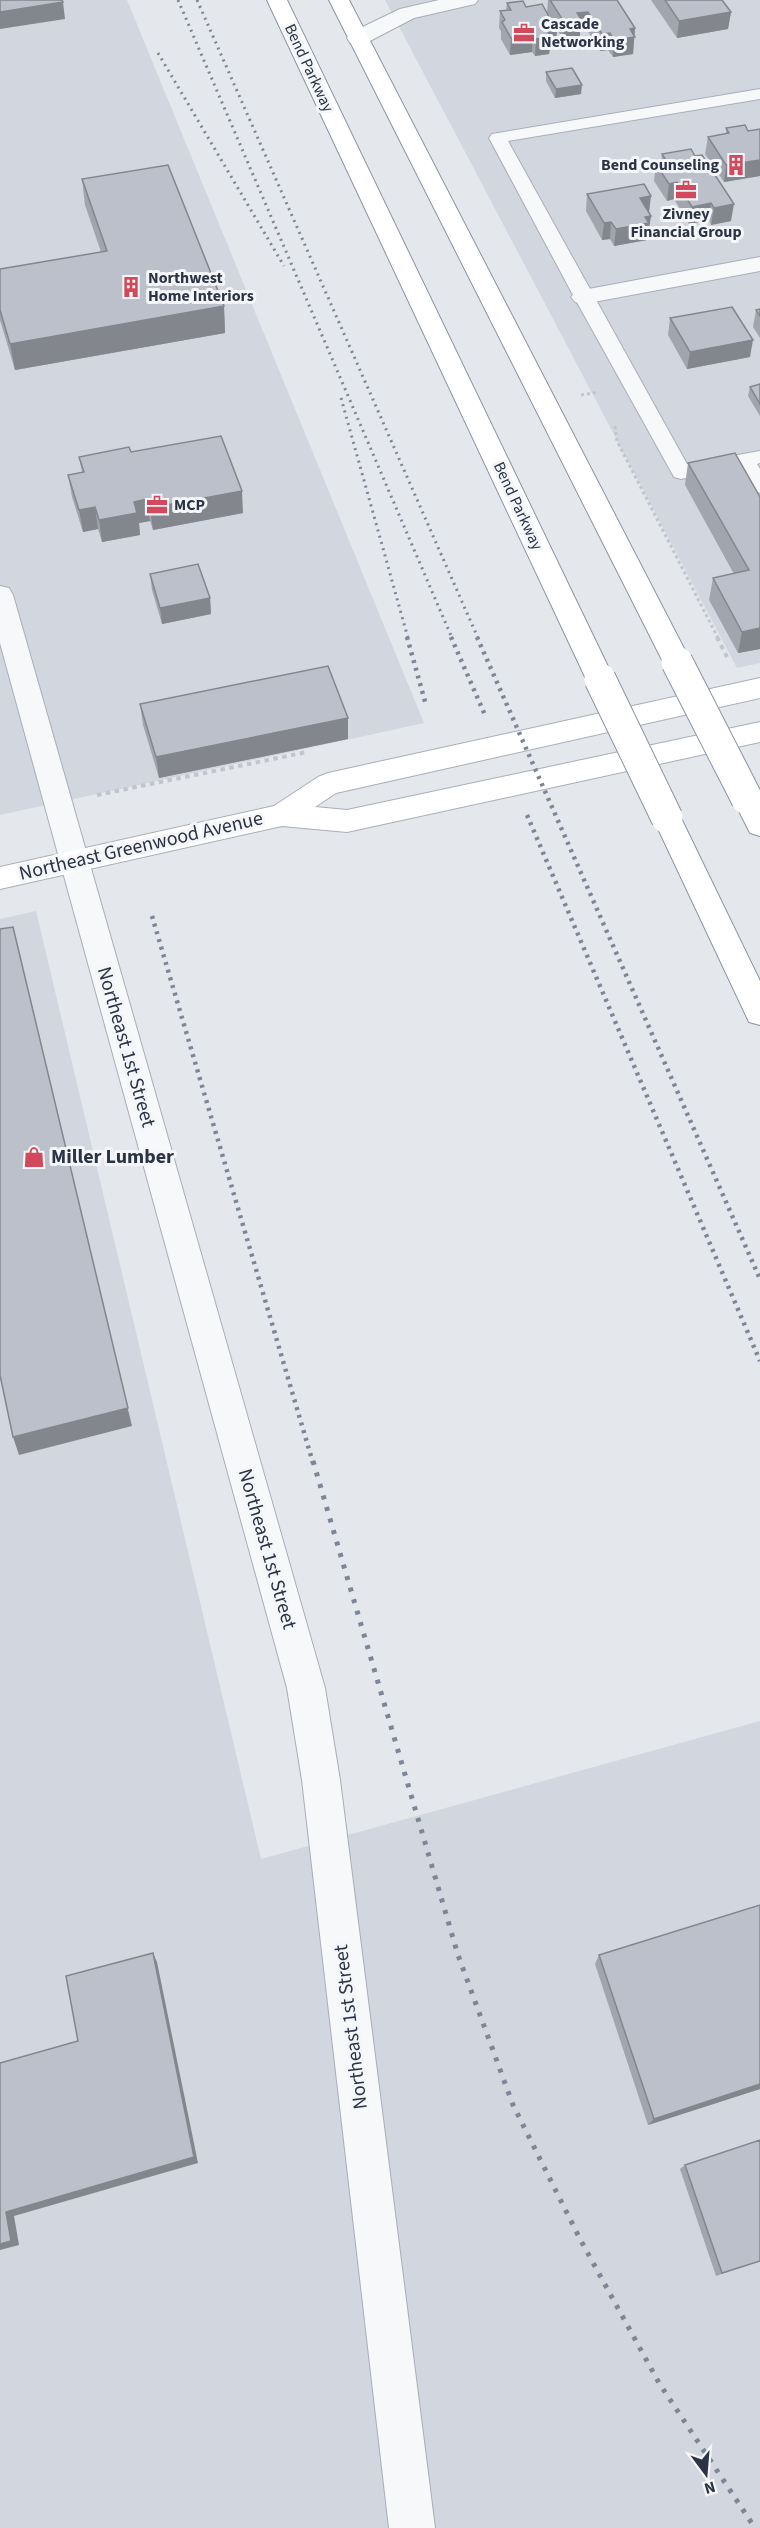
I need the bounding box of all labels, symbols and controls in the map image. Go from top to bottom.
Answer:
place label: Cascade Networking [541,13,625,53]
street label: Bend Parkway [279,20,339,116]
office icon: Cascade Networking [512,21,536,45]
building icon: Bend Counseling [724,153,748,177]
place label: Bend Counseling [601,154,719,176]
office icon: Zivney Financial Group [674,178,698,202]
place label: Zivney Financial Group [630,203,742,243]
place label: Northwest Home Interiors [148,267,254,307]
building icon: Northwest Home Interiors [119,275,143,299]
street label: Bend Parkway [488,458,548,554]
office icon: MCP [145,493,169,517]
place label: MCP [174,494,205,516]
street label: Northeast Greenwood Avenue [16,804,266,888]
street label: Northeast 1st Street [90,964,162,1131]
place label: Miller Lumber [51,1143,174,1171]
shop icon: Miller Lumber [22,1145,46,1169]
street label: Northeast 1st Street [231,1466,303,1633]
street label: Northeast 1st Street [327,1943,375,2111]
north arrow [676,2444,736,2504]
text: N [702,2475,718,2499]

